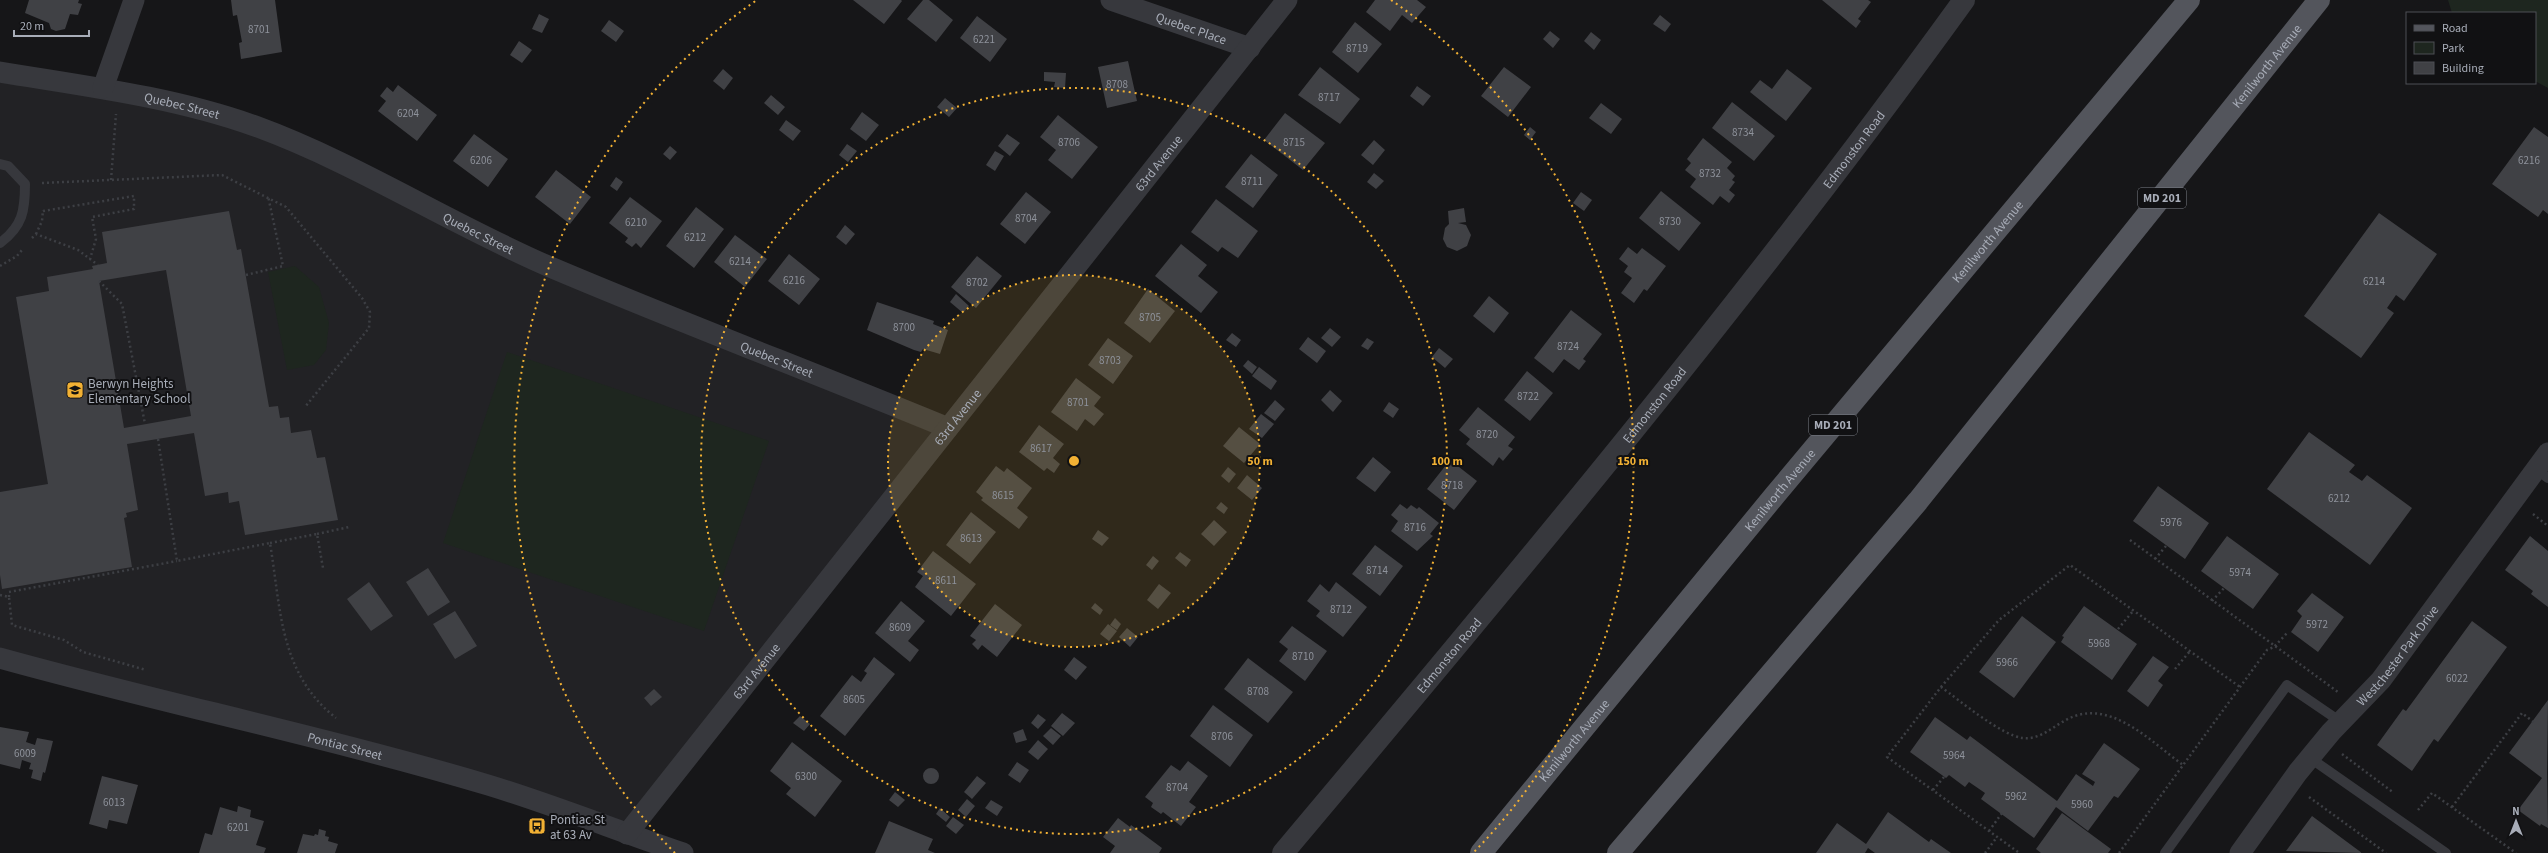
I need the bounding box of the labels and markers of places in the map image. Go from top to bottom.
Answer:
place label: Berwyn Heights Elementary School [88,375,190,408]
school or university icon: Berwyn Heights Elementary School [65,380,85,400]
centre of rings [1067,454,1081,468]
place label: Pontiac St at 63 Av [550,811,606,844]
bus stop icon: Pontiac St at 63 Av [527,816,547,836]

